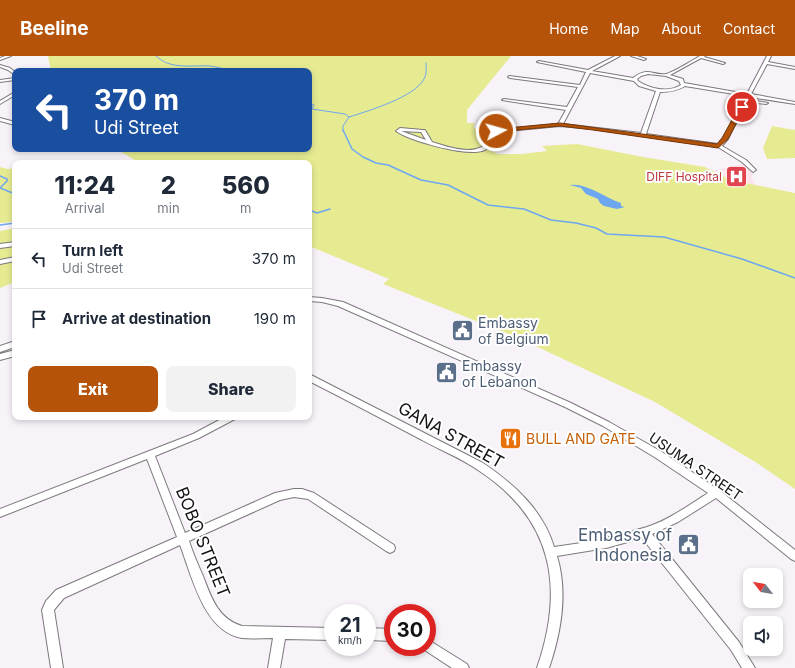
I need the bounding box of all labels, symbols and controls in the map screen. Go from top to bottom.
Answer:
text: Beeline [20,17,89,40]
text: Home [549,20,588,37]
text: Map [610,20,640,37]
text: About [662,20,701,37]
text: Contact [723,20,775,37]
text: 370 m [94,83,179,117]
icon: left [28,84,80,136]
pin [725,90,759,124]
icon: arrive [731,96,753,118]
position arrow [475,110,517,152]
text: Udi Street [94,117,179,138]
hospital icon: DIFF Hospital [724,163,750,189]
place label: DIFF Hospital [646,169,722,184]
text: 11:24 [54,171,115,200]
text: 2 [161,171,176,200]
text: 560 [222,171,270,200]
text: Arrival [65,200,105,216]
text: min [157,200,180,216]
text: m [240,200,251,216]
text: Turn left [62,241,123,260]
icon: left [28,248,50,270]
text: 370 m [252,249,296,268]
text: Udi Street [62,260,123,276]
icon: arrive [28,308,50,330]
text: Arrive at destination [62,309,211,328]
text: 190 m [254,309,296,328]
place label: Embassy of Belgium [478,314,549,347]
public building icon: Embassy of Belgium [449,317,475,343]
place label: Embassy of Lebanon [462,357,537,390]
public building icon: Embassy of Lebanon [434,360,460,386]
button: Exit [28,366,158,412]
button: Share [166,366,296,412]
street label: GANA STREET [395,398,507,472]
restaurant icon: BULL AND GATE [497,425,523,451]
street label: USUMA STREET [646,428,746,504]
place label: BULL AND GATE [526,430,636,447]
street label: BOBO STREET [172,484,234,600]
place label: Embassy of Indonesia [578,525,673,565]
public building icon: Embassy of Indonesia [675,532,701,558]
north arrow [743,568,783,608]
map controls [743,568,783,656]
speed limit sign: 30 [384,604,436,656]
text: 21 [339,613,361,637]
button: sound [743,616,783,656]
text: km/h [338,634,362,646]

